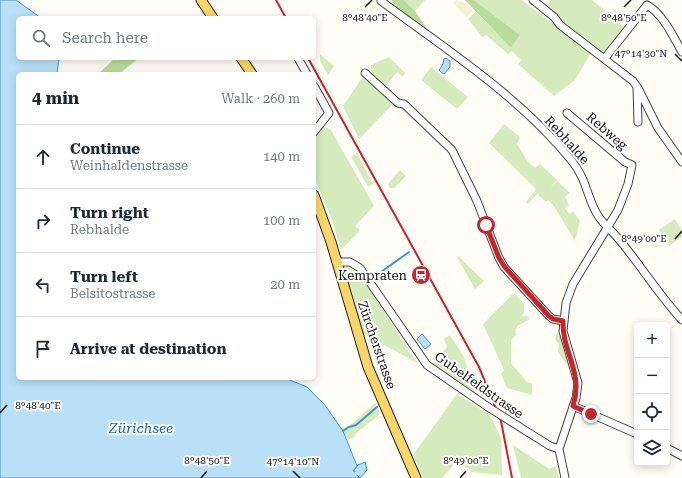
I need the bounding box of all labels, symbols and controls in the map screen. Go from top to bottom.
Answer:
text: 8°48'40"E [342,12,388,23]
text: 8°48'50"E [601,12,647,23]
search box [16,16,316,60]
icon: search [30,27,52,49]
text: Search here [62,29,148,47]
text: 47°14'30"N [615,48,667,59]
text: 4 min [32,88,79,108]
text: Walk · 260 m [221,91,300,106]
street label: Rebweg [584,109,631,153]
street label: Rebhalde [542,113,592,167]
text: Continue [70,140,140,158]
icon: ahead [32,146,54,168]
text: 140 m [263,149,300,164]
text: Weinhaldenstrasse [70,158,188,173]
text: Turn right [70,204,149,222]
icon: right [32,210,54,232]
text: 100 m [263,213,300,228]
route start [477,216,495,234]
text: Rebhalde [70,222,129,237]
text: 8°49'00"E [621,233,667,244]
station icon: Kempraten [410,264,432,286]
text: Turn left [70,268,138,286]
place label: Kempraten [338,268,408,283]
icon: left [32,274,54,296]
text: 20 m [270,277,300,292]
text: Belsitostrasse [70,286,155,301]
street label: Zürcherstrasse [355,299,399,391]
map controls [634,322,670,466]
button: + [634,322,670,358]
icon: arrive [32,338,54,360]
text: Arrive at destination [70,340,226,358]
street label: Gubelfeldstrasse [432,349,526,421]
button: − [634,358,670,394]
button: locate [634,394,670,430]
text: 8°48'40"E [15,400,61,411]
route end [582,405,600,423]
water label: Zürichsee [108,420,173,436]
button: layers [634,430,670,466]
text: 8°48'50"E [184,455,230,466]
text: 8°49'00"E [443,455,489,466]
text: 47°14'10"N [267,456,319,467]

